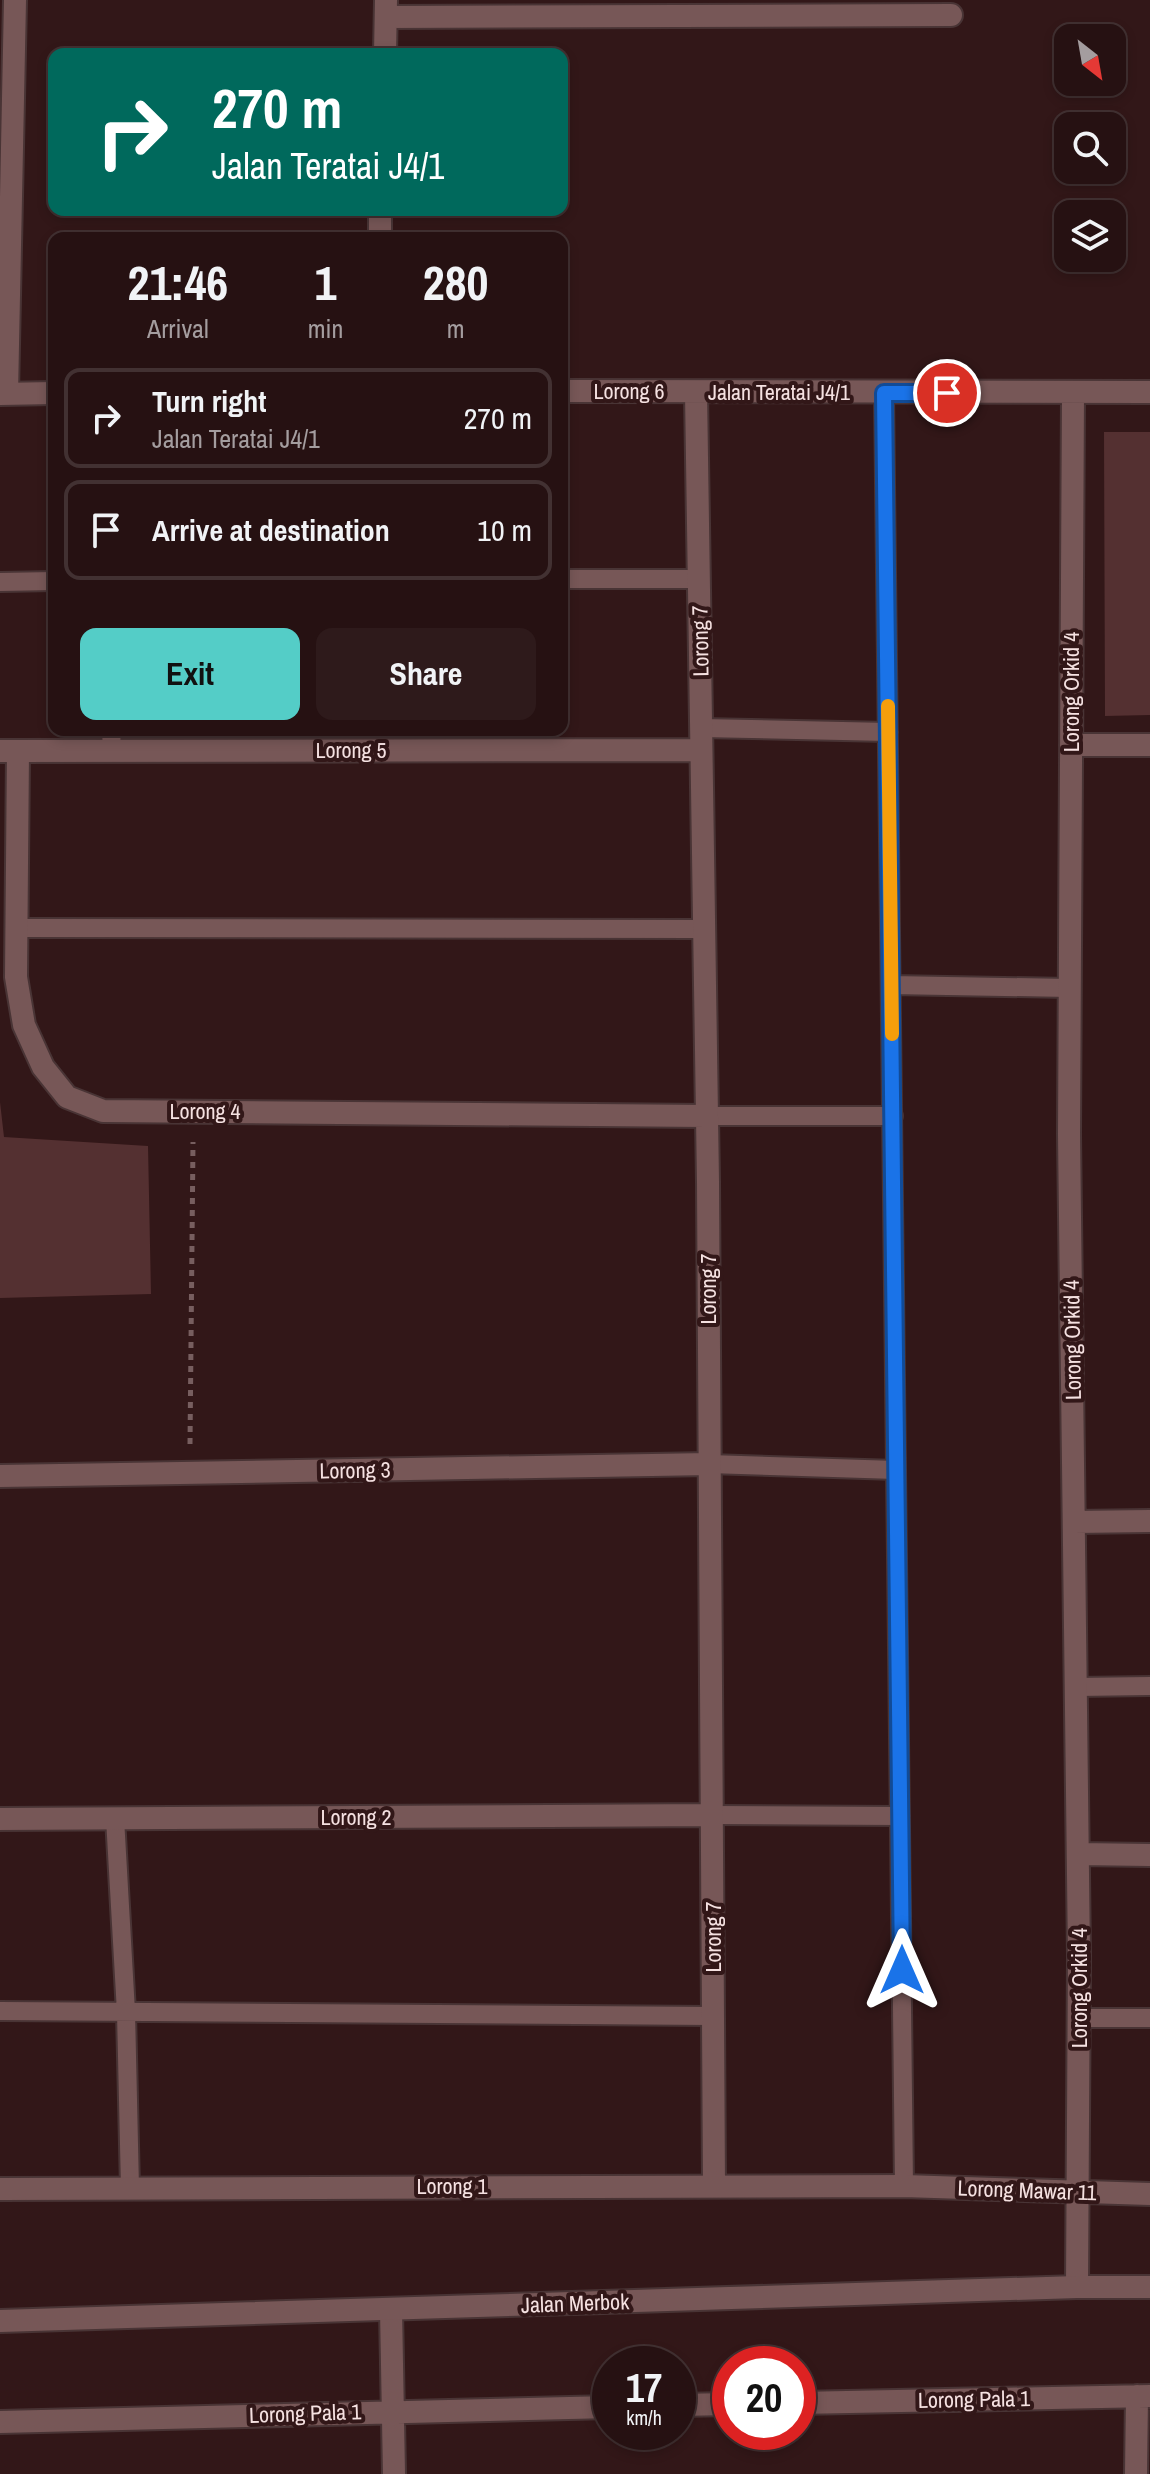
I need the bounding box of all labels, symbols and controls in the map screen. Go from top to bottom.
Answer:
north arrow [1054,24,1126,96]
map controls [1054,24,1126,272]
text: 270 m [212,70,342,145]
icon: right [80,80,184,184]
button: search [1054,112,1126,184]
text: Jalan Teratai J4/1 [212,142,445,190]
button: layers [1054,200,1126,272]
text: 21:46 [128,250,228,315]
text: 1 [315,250,336,315]
text: 280 [423,250,488,315]
text: Arrival [147,311,209,346]
text: min [308,311,343,346]
text: m [447,311,465,346]
pin [913,359,981,427]
icon: arrive [925,371,969,415]
street label: Lorong 6 [593,376,665,406]
street label: Jalan Teratai J4/1 [708,377,850,407]
text: Turn right [152,381,266,421]
icon: right [84,396,128,440]
text: 270 m [464,398,532,438]
text: Jalan Teratai J4/1 [152,421,320,456]
icon: arrive [84,508,128,552]
text: Arrive at destination [152,510,390,550]
text: 10 m [477,510,532,550]
street label: Lorong 7 [684,605,716,677]
button: Exit [80,628,300,720]
button: Share [316,628,536,720]
street label: Lorong Orkid 4 [1056,632,1086,752]
street label: Lorong 5 [315,735,387,765]
street label: Lorong 4 [169,1096,241,1126]
street label: Lorong 7 [693,1253,723,1325]
street label: Lorong Orkid 4 [1056,1280,1088,1400]
street label: Lorong 3 [319,1454,391,1486]
street label: Lorong 2 [320,1802,392,1832]
street label: Lorong 7 [698,1901,728,1973]
position arrow [860,1928,944,2012]
street label: Lorong Orkid 4 [1064,1928,1094,2048]
street label: Lorong 1 [416,2171,488,2201]
street label: Lorong Mawar 11 [957,2173,1097,2207]
street label: Jalan Merbok [520,2286,631,2320]
speed limit sign: 20 [712,2346,816,2450]
text: 17 [626,2361,662,2414]
street label: Lorong Pala 1 [918,2383,1030,2415]
street label: Lorong Pala 1 [248,2396,362,2430]
text: km/h [626,2404,662,2431]

